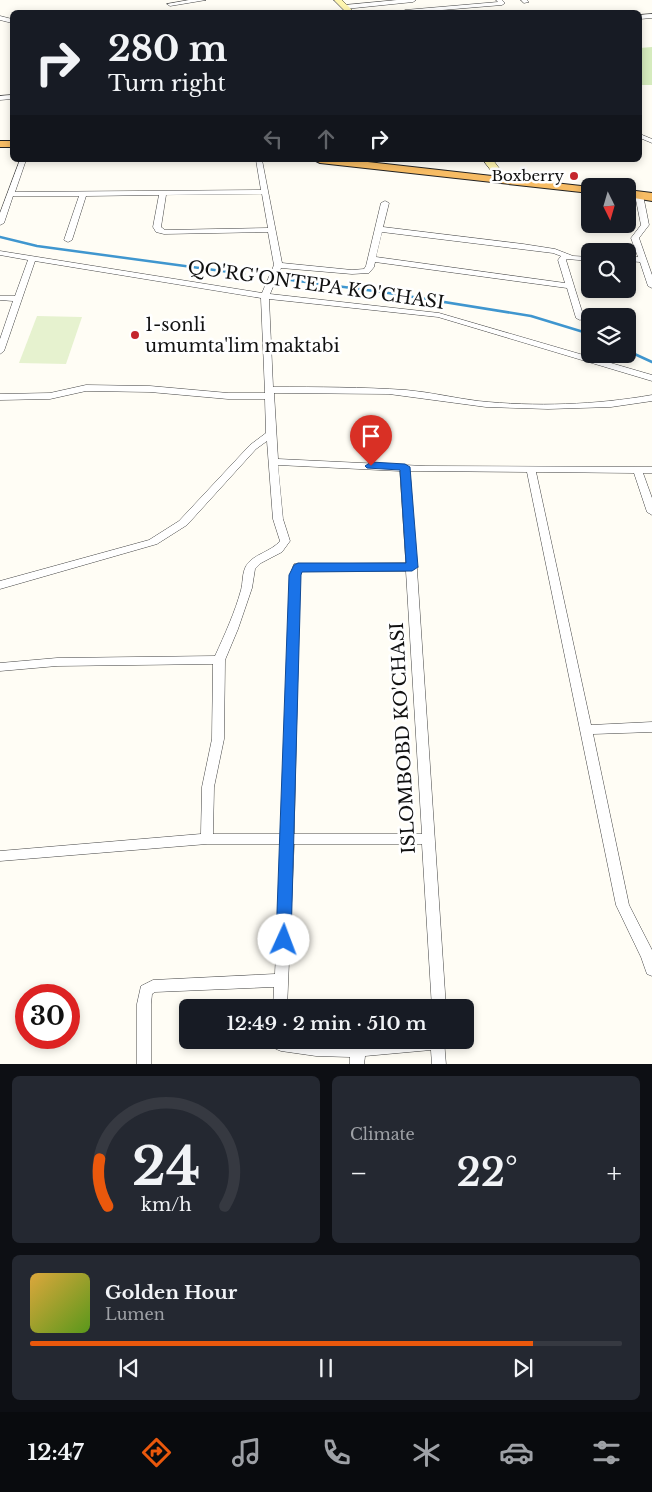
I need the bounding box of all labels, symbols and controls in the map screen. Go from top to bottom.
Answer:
text: 280 m [108,27,227,70]
icon: right [25,30,90,95]
text: Turn right [108,70,226,97]
icon: left [259,125,287,153]
icon: ahead [312,125,340,153]
icon: right [365,125,393,153]
place label: Boxberry [492,166,564,185]
marker: Boxberry [568,170,580,182]
north arrow [581,178,636,232]
map controls [581,178,636,363]
button: search [581,243,636,298]
street label: QO'RG'ONTEPA KO'CHASI [186,256,446,314]
button: layers [581,308,636,363]
place label: 1-sonli umumta'lim maktabi [145,314,340,357]
marker: 1-sonli umumta'lim maktabi [129,329,141,341]
pin [350,415,392,466]
icon: arrive [357,422,385,450]
street label: ISLOMBOBD KO'CHASI [386,622,420,854]
position arrow [257,913,309,965]
speed limit sign: 30 [15,984,80,1049]
text: 12:49 · 2 min · 510 m [226,1012,427,1035]
text: Climate [350,1124,415,1144]
text: 24 [132,1135,200,1199]
text: 22° [456,1149,518,1196]
text: − [350,1156,368,1191]
text: + [607,1156,622,1191]
text: km/h [141,1194,191,1216]
text: Golden Hour [105,1281,237,1304]
text: Lumen [105,1304,165,1324]
icon: previous [115,1354,143,1382]
icon: pause [312,1354,340,1382]
icon: next [509,1354,537,1382]
icon: directions [139,1435,174,1470]
icon: music [229,1435,264,1470]
icon: phone [319,1435,354,1470]
icon: climate [409,1435,444,1470]
icon: car [499,1435,534,1470]
icon: filters [589,1435,624,1470]
text: 12:47 [28,1439,84,1466]

